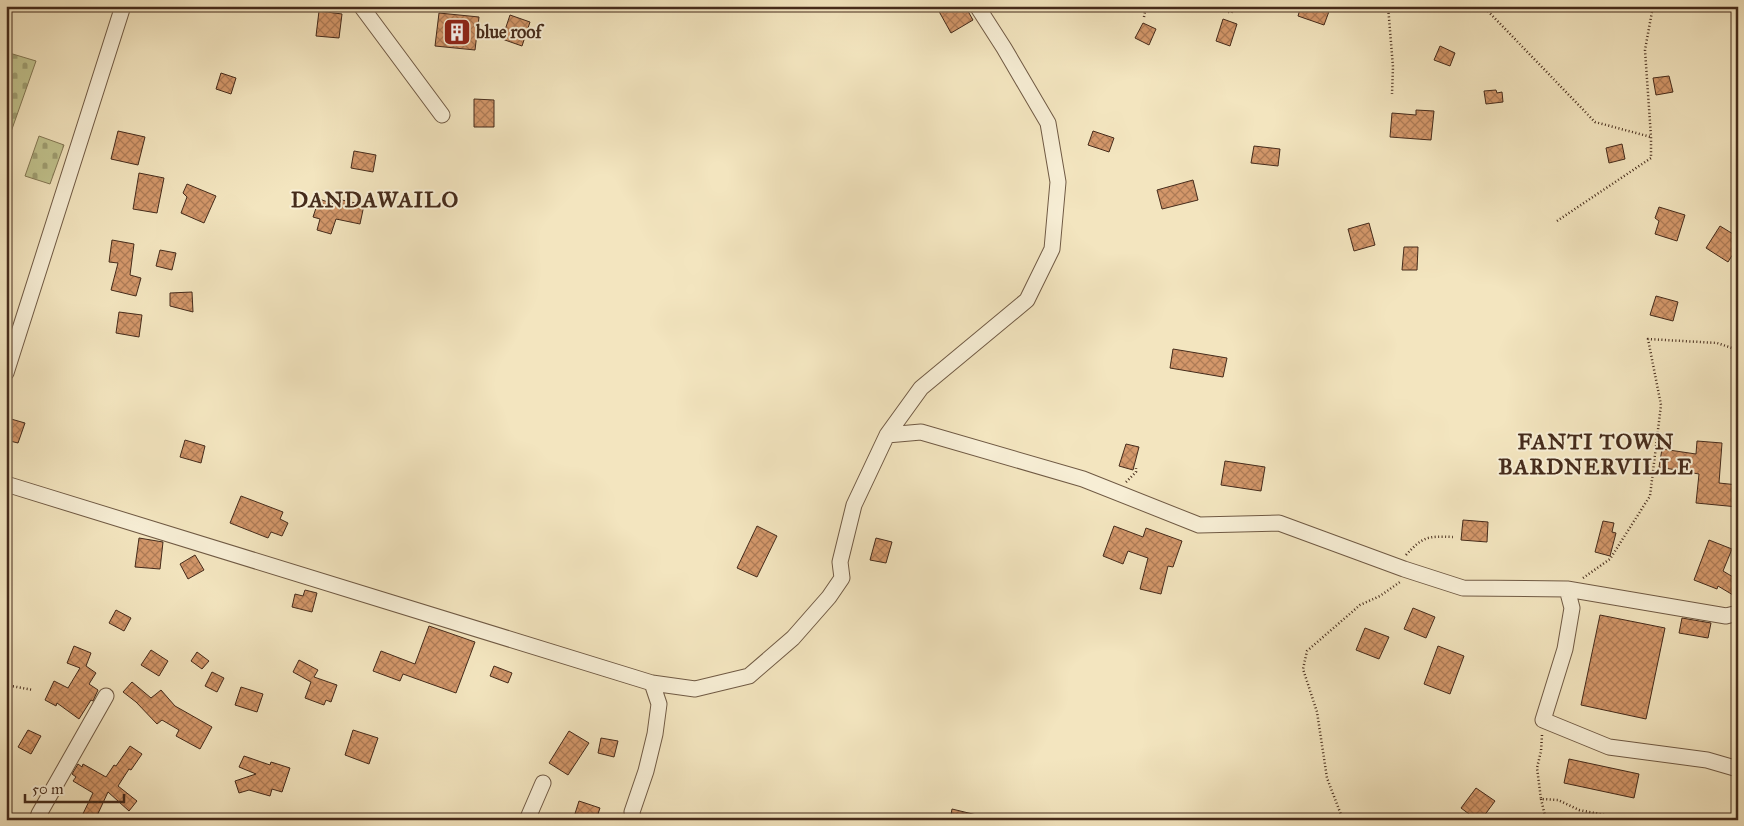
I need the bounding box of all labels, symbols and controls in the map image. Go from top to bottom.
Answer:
building icon: blue roof [442,17,472,47]
place label: blue roof [475,21,544,43]
district label: DANDAWAILO [291,186,459,213]
district label: FANTI TOWN BARDNERVILLE [1498,428,1694,480]
scale bar [25,771,124,803]
text: 50 m [32,780,64,798]

